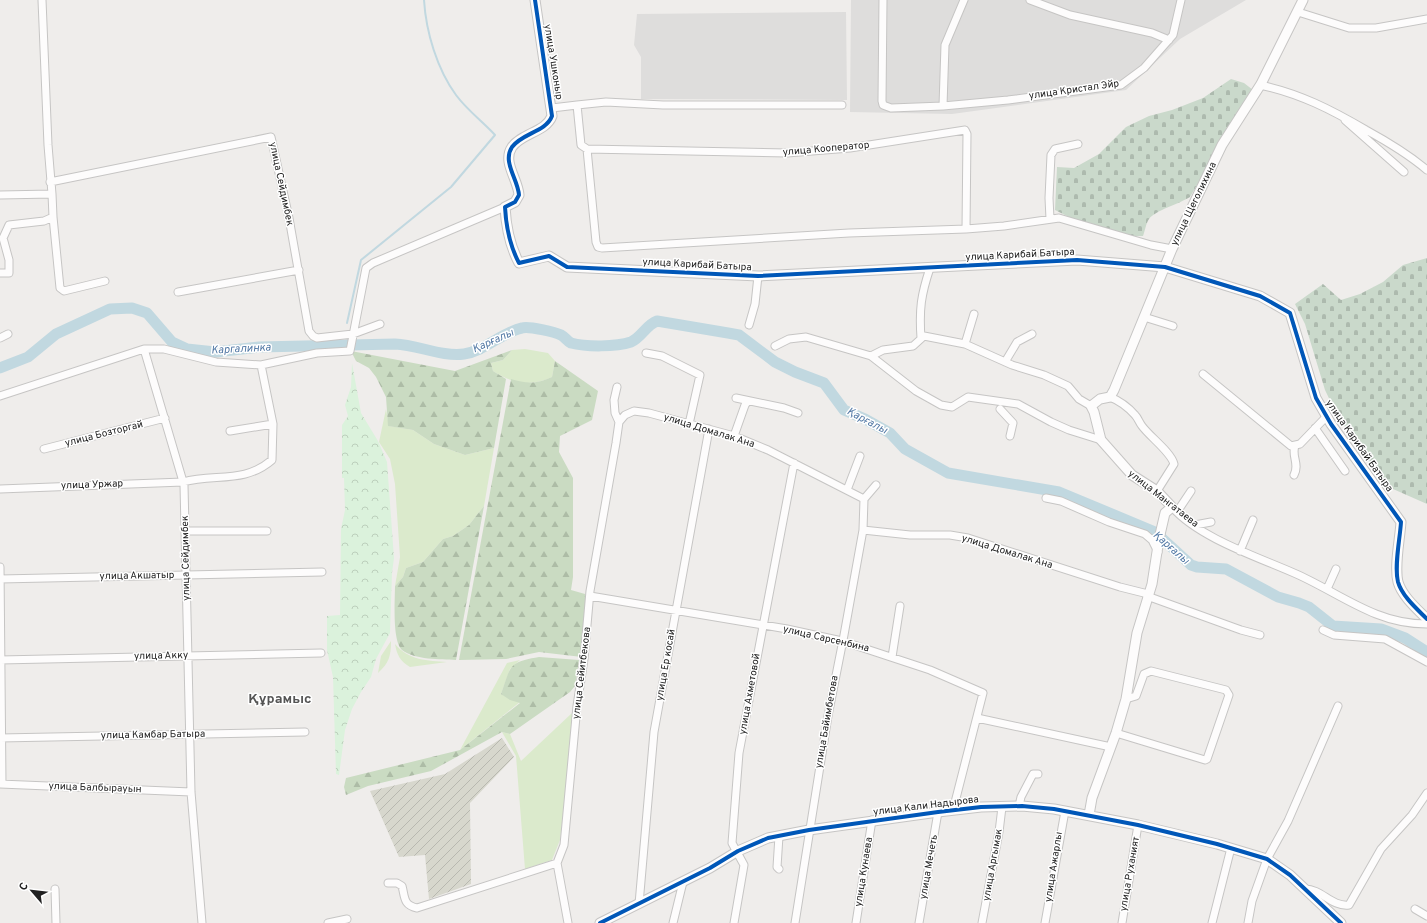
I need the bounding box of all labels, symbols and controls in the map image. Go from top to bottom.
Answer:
street label: улица Ушконыр [541,23,565,101]
street label: улица Кристал Эйр [1028,77,1120,103]
street label: улица Кооператор [782,139,870,159]
street label: улица Сейдимбек [266,141,296,227]
street label: улица Щеголихина [1168,160,1220,248]
street label: улица Карибай Батыра [965,246,1075,264]
street label: улица Карибай Батыра [642,256,752,274]
water label: Қарғалы [470,325,517,356]
water label: Каргалинка [211,340,272,358]
street label: улица Карибай Батыра [1322,397,1396,495]
water label: Қарғалы [844,405,890,438]
street label: улица Домалак Ана [662,411,756,451]
street label: улица Бозторгай [64,418,145,450]
street label: улица Мангатаева [1125,467,1201,531]
street label: улица Уржар [61,477,124,493]
street label: улица Сейдимбек [179,515,193,601]
water label: Қарғалы [1150,528,1193,568]
street label: улица Домалак Ана [960,532,1054,572]
street label: улица Акшатыр [99,569,175,583]
street label: улица Сарсенбина [782,623,870,655]
street label: улица Сейитбекова [570,626,594,720]
street label: улица Ер косай [653,628,679,702]
street label: улица Акку [134,649,188,663]
street label: улица Ахметовой [736,652,764,736]
street label: улица Байимбетова [812,675,842,769]
district label: Құрамыс [248,691,312,708]
street label: улица Камбар Батыра [101,728,205,742]
street label: улица Балбырауын [48,780,142,796]
street label: улица Кали Надырова [872,793,980,819]
street label: улица Аргымак [980,828,1006,902]
street label: улица Ажарлы [1042,831,1066,903]
street label: улица Мечеть [917,833,941,901]
street label: улица Руханият [1117,835,1143,912]
street label: улица Кунаева [852,836,876,908]
north arrow [12,871,52,911]
text: С [16,880,32,893]

